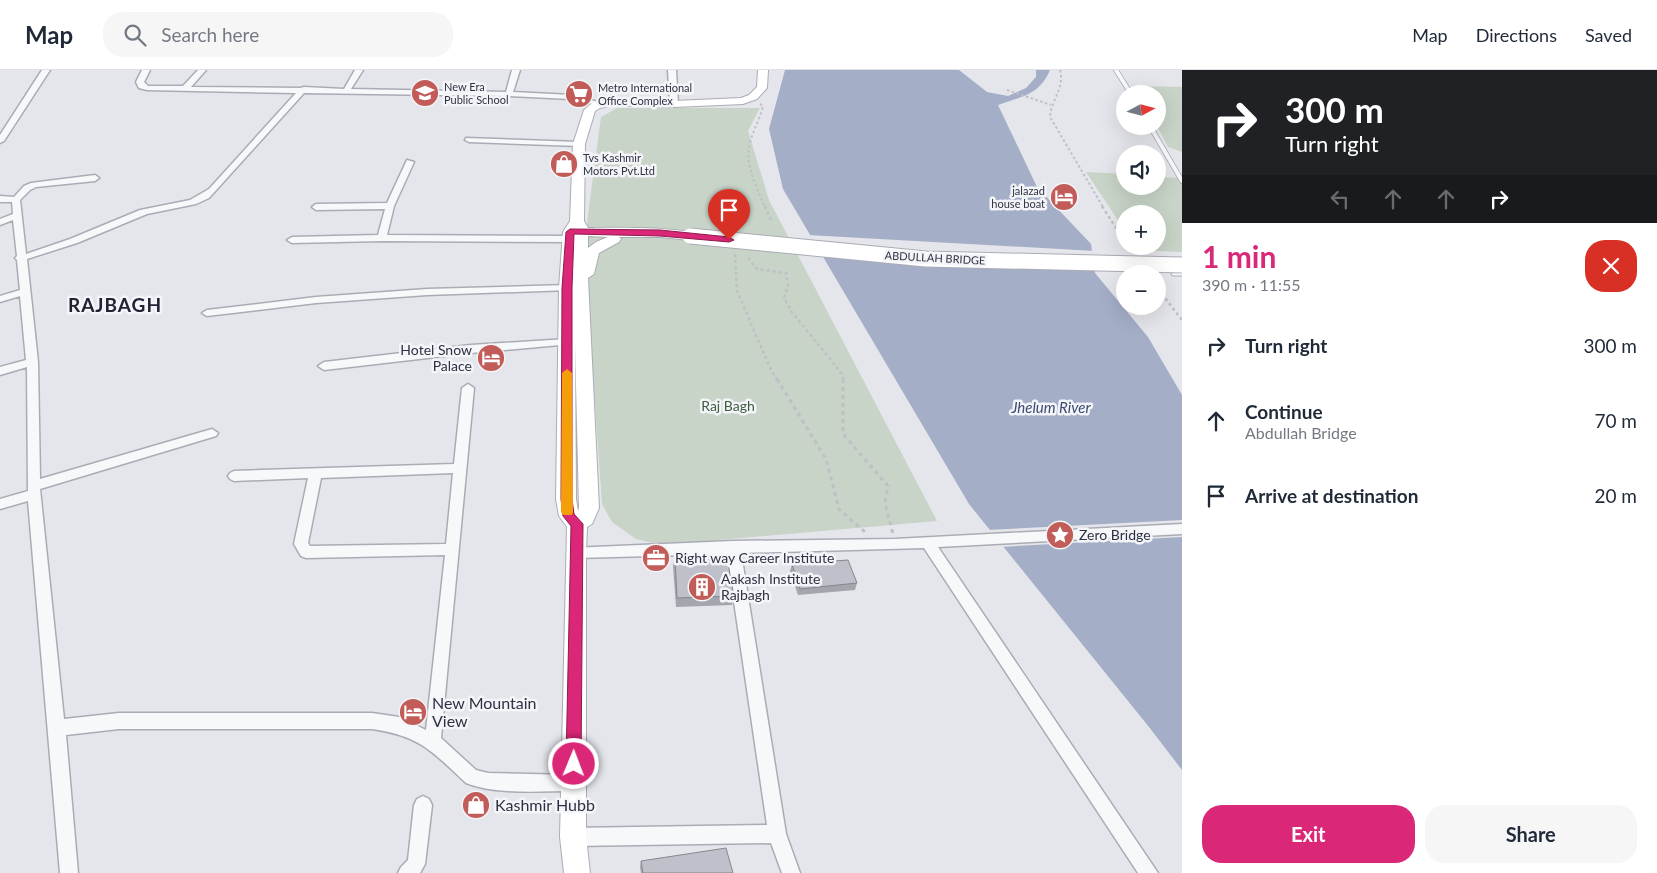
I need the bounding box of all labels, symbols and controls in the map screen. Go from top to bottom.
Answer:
search box [103,12,453,57]
text: Map [25,20,73,49]
icon: search [121,21,149,49]
text: Search here [161,23,259,46]
text: Map [1412,24,1448,46]
text: Directions [1476,24,1557,46]
text: Saved [1585,24,1632,46]
school or university icon: New Era Public School [410,78,440,108]
supermarket icon: Metro International Office Complex [564,79,594,109]
place label: New Era Public School [444,80,509,106]
place label: Metro International Office Complex [598,81,692,107]
north arrow [1116,85,1166,135]
map controls [1116,85,1166,315]
text: 300 m [1285,88,1384,130]
icon: right [1202,90,1267,155]
text: Turn right [1285,130,1379,157]
button: sound [1116,145,1166,195]
shop icon: Tvs Kashmir Motors Pvt.Ltd [549,149,579,179]
place label: Tvs Kashmir Motors Pvt.Ltd [583,151,655,177]
hotel icon: jalazad house boat [1049,182,1079,212]
place label: jalazad house boat [991,184,1045,210]
icon: left [1326,185,1354,213]
icon: ahead [1379,185,1407,213]
icon: ahead [1432,185,1460,213]
icon: right [1485,185,1513,213]
pin [708,189,750,240]
icon: arrive [715,196,743,224]
button: + [1116,205,1166,255]
text: 1 min [1202,238,1276,274]
button: close [1585,240,1637,292]
street label: ABDULLAH BRIDGE [884,248,986,267]
button: − [1116,265,1166,315]
text: 390 m · 11:55 [1202,275,1301,294]
district label: RAJBAGH [68,293,162,316]
icon: right [1202,332,1230,360]
text: Turn right [1245,334,1327,357]
text: 300 m [1583,334,1637,357]
place label: Hotel Snow Palace [400,341,472,374]
hotel icon: Hotel Snow Palace [476,343,506,373]
park label: Raj Bagh [701,397,755,414]
water label: Jhelum River [1010,398,1091,416]
text: Continue [1245,400,1323,423]
icon: ahead [1202,407,1230,435]
text: 70 m [1594,409,1637,432]
text: Abdullah Bridge [1245,423,1357,442]
icon: arrive [1202,482,1230,510]
text: Arrive at destination [1245,484,1418,507]
text: 20 m [1594,484,1637,507]
place icon: Zero Bridge [1045,520,1075,550]
place label: Zero Bridge [1079,526,1151,543]
office icon: Right way Career Institute [641,543,671,573]
place label: Right way Career Institute [675,549,834,566]
place label: Aakash Institute Rajbagh [721,570,820,603]
building icon: Aakash Institute Rajbagh [687,572,717,602]
place label: New Mountain View [432,693,537,730]
hotel icon: New Mountain View [398,697,428,727]
position arrow [547,737,599,789]
shop icon: Kashmir Hubb [461,790,491,820]
place label: Kashmir Hubb [495,795,595,814]
button: Exit [1202,805,1415,863]
button: Share [1425,805,1637,863]

